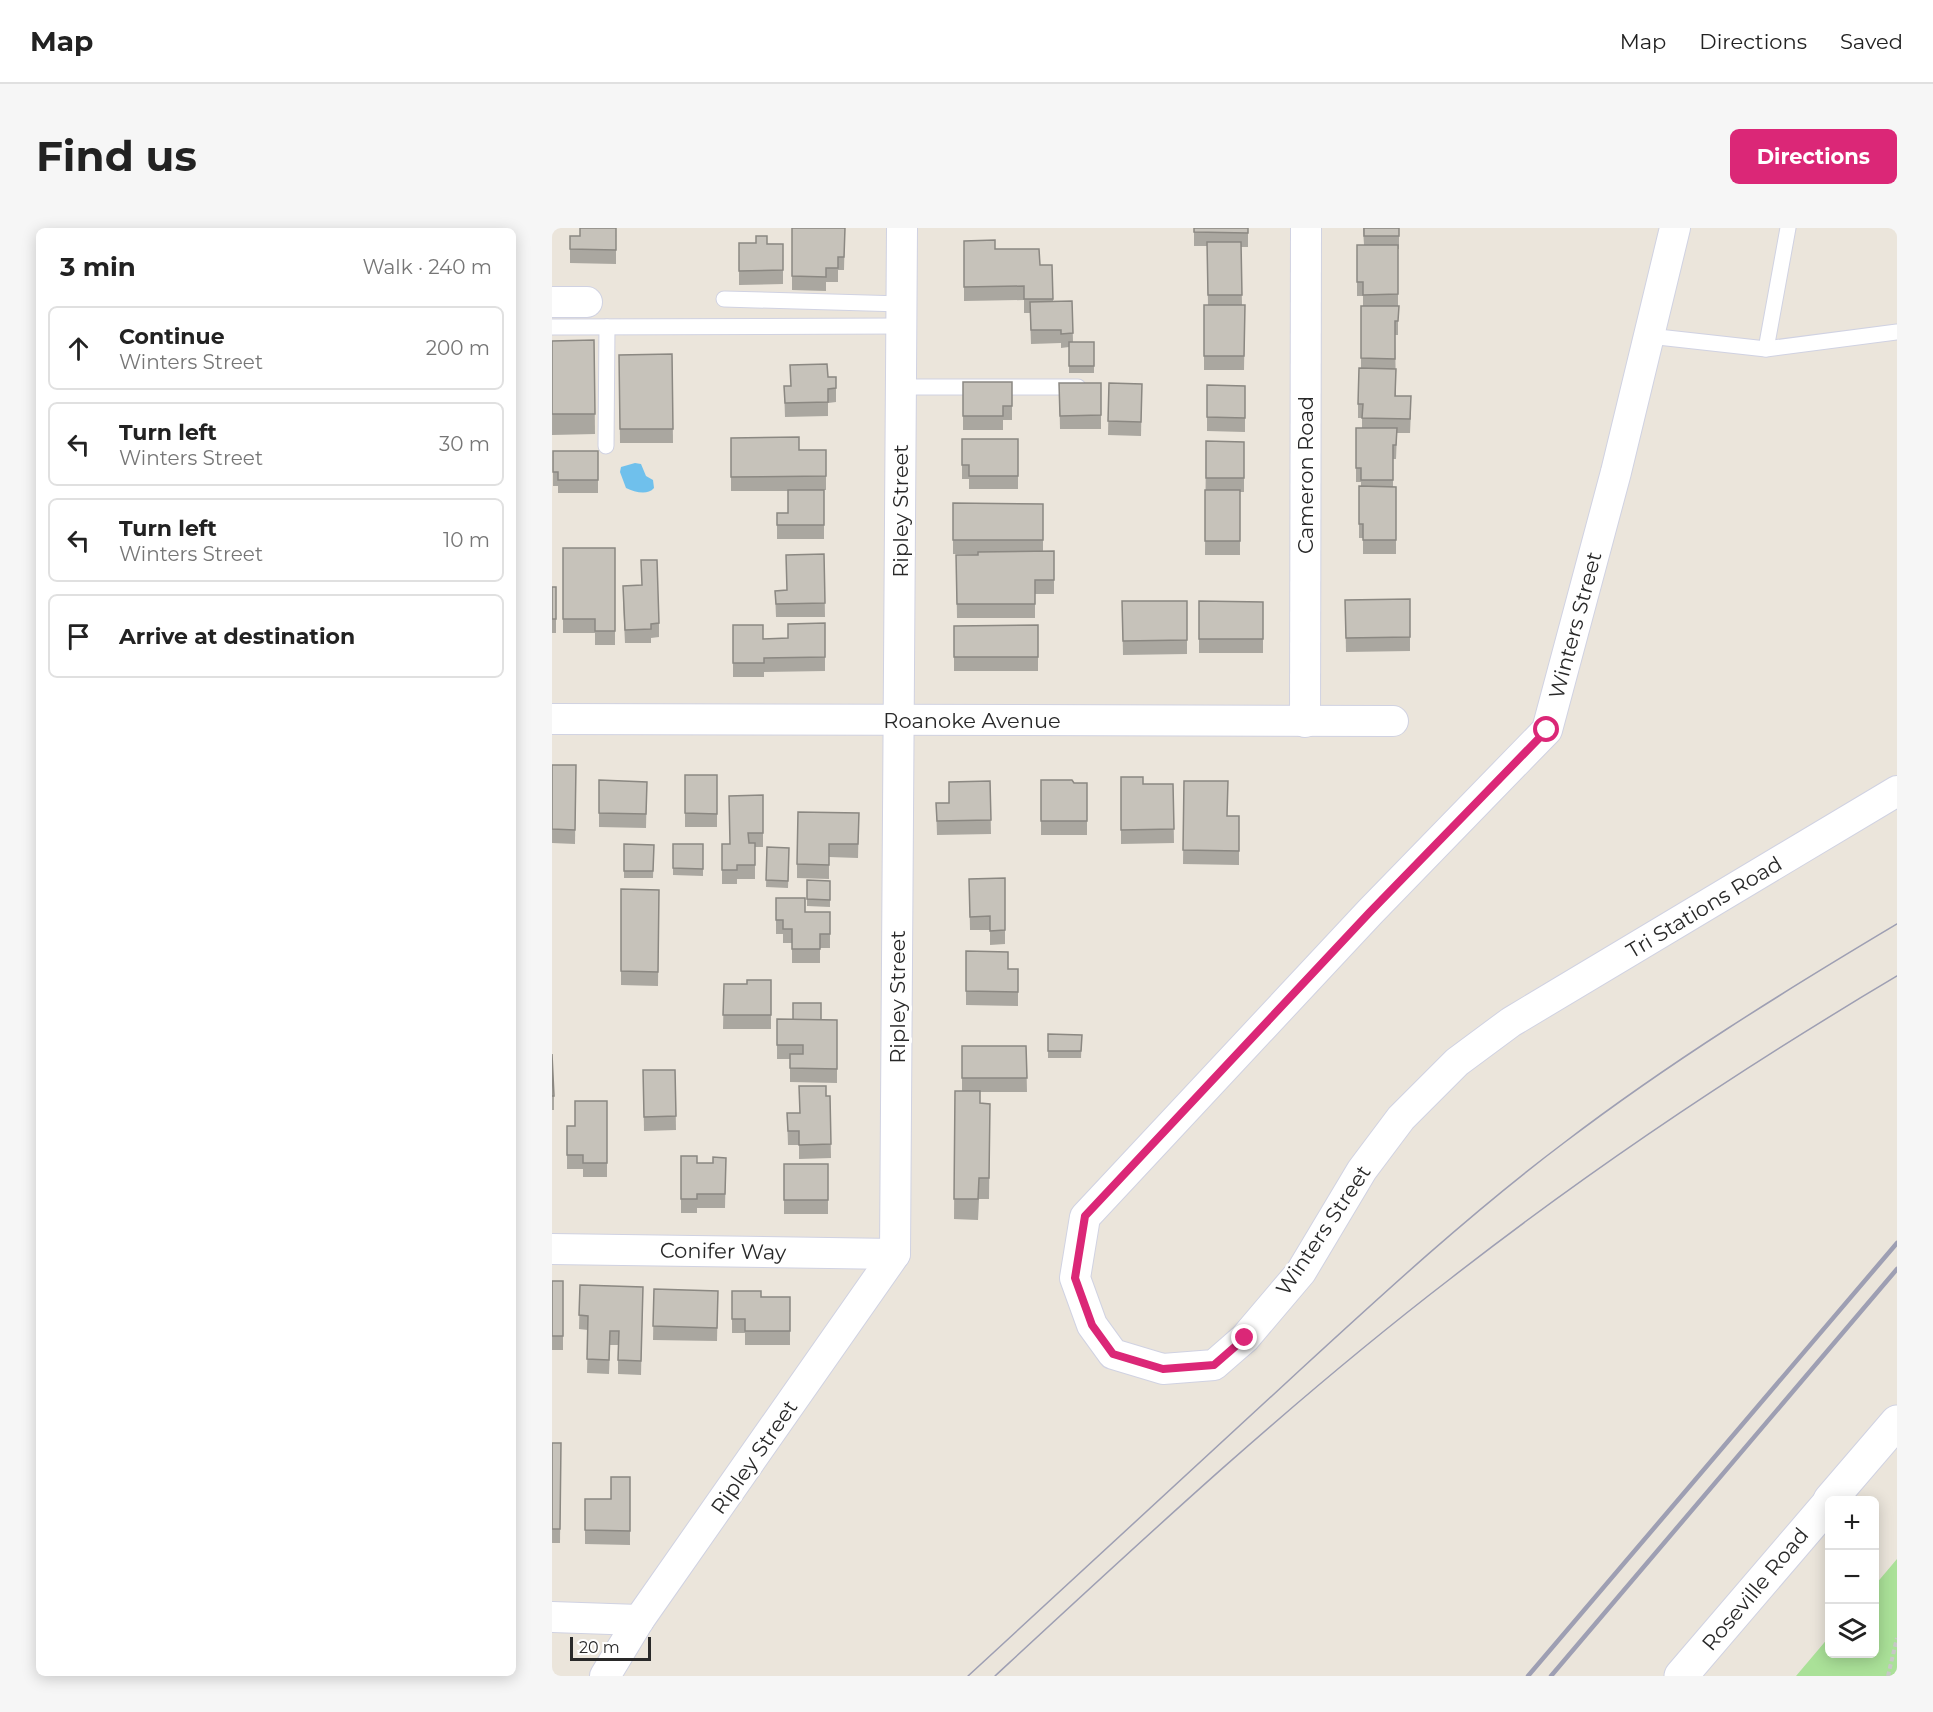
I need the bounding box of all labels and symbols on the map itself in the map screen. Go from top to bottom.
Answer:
street label: Cameron Road [1293,396,1318,554]
street label: Ripley Street [888,444,913,578]
street label: Winters Street [1543,549,1607,701]
street label: Roanoke Avenue [883,708,1061,733]
route start [1533,716,1559,742]
street label: Tri Stations Road [1622,851,1786,963]
street label: Ripley Street [885,930,910,1064]
street label: Winters Street [1270,1160,1376,1300]
street label: Conifer Way [660,1237,787,1265]
route end [1231,1324,1257,1350]
street label: Ripley Street [705,1395,803,1519]
street label: Roseville Road [1696,1523,1814,1655]
scale bar [570,1634,651,1662]

